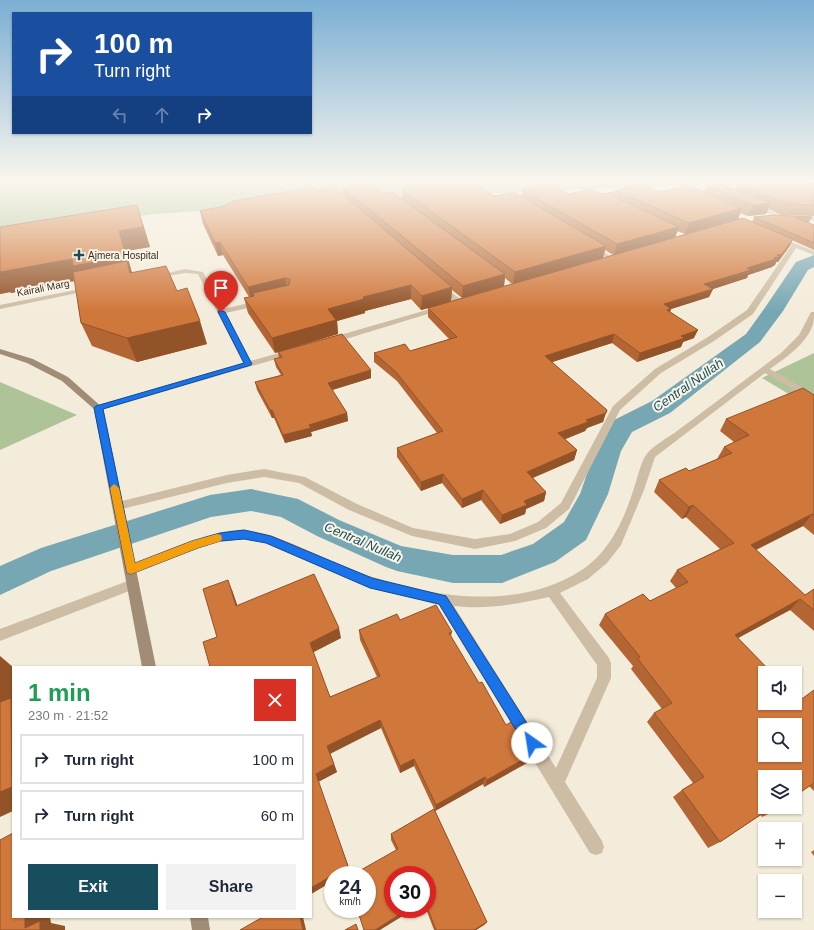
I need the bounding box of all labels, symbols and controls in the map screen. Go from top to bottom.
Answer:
icon: right [28,28,80,80]
text: 100 m [94,28,173,59]
text: Turn right [94,61,170,81]
icon: left [109,104,131,126]
icon: ahead [151,104,173,126]
icon: right [193,104,215,126]
marker: Ajmera Hospital [73,249,85,261]
place label: Ajmera Hospital [88,250,159,261]
pin [204,271,238,312]
icon: arrive [210,277,232,299]
street label: Kairali Marg [16,278,70,298]
water label: Central Nullah [650,355,726,415]
water label: Central Nullah [322,519,404,565]
map controls [758,666,802,918]
button: sound [758,666,802,710]
text: 1 min [28,679,91,706]
button: close [254,679,296,721]
text: 230 m · 21:52 [28,708,108,723]
button: search [758,718,802,762]
position arrow [511,722,553,764]
icon: right [30,748,52,770]
text: Turn right [64,751,134,768]
text: 100 m [252,751,294,768]
button: layers [758,770,802,814]
icon: right [30,804,52,826]
text: Turn right [64,807,134,824]
text: 60 m [261,807,294,824]
button: + [758,822,802,866]
button: Exit [28,864,158,910]
button: Share [166,864,296,910]
speed limit sign: 30 [384,866,436,918]
button: − [758,874,802,918]
text: 24 [339,876,361,898]
text: km/h [339,896,361,907]

